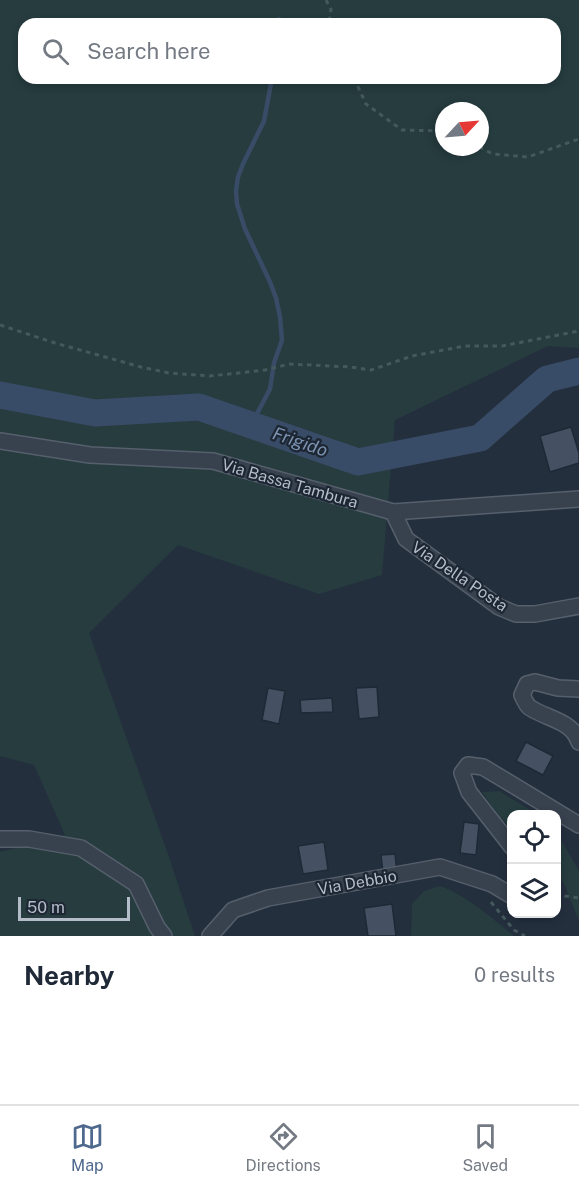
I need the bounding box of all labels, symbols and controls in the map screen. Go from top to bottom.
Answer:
search box [18,18,561,84]
icon: search [39,35,72,68]
text: Search here [87,38,211,64]
north arrow [435,102,489,156]
water label: Frigido [270,422,331,461]
street label: Via Bassa Tambura [220,455,360,512]
street label: Via Della Posta [408,537,511,616]
map controls [507,810,561,918]
button: locate [507,810,561,864]
button: layers [507,864,561,918]
street label: Via Debbio [316,866,398,899]
scale bar [18,894,130,922]
text: 50 m [27,898,65,917]
text: Nearby [24,960,114,991]
text: 0 results [474,963,555,987]
tab: Map [71,1120,104,1175]
tab: Directions [246,1120,321,1175]
tab: Saved [462,1120,508,1175]

